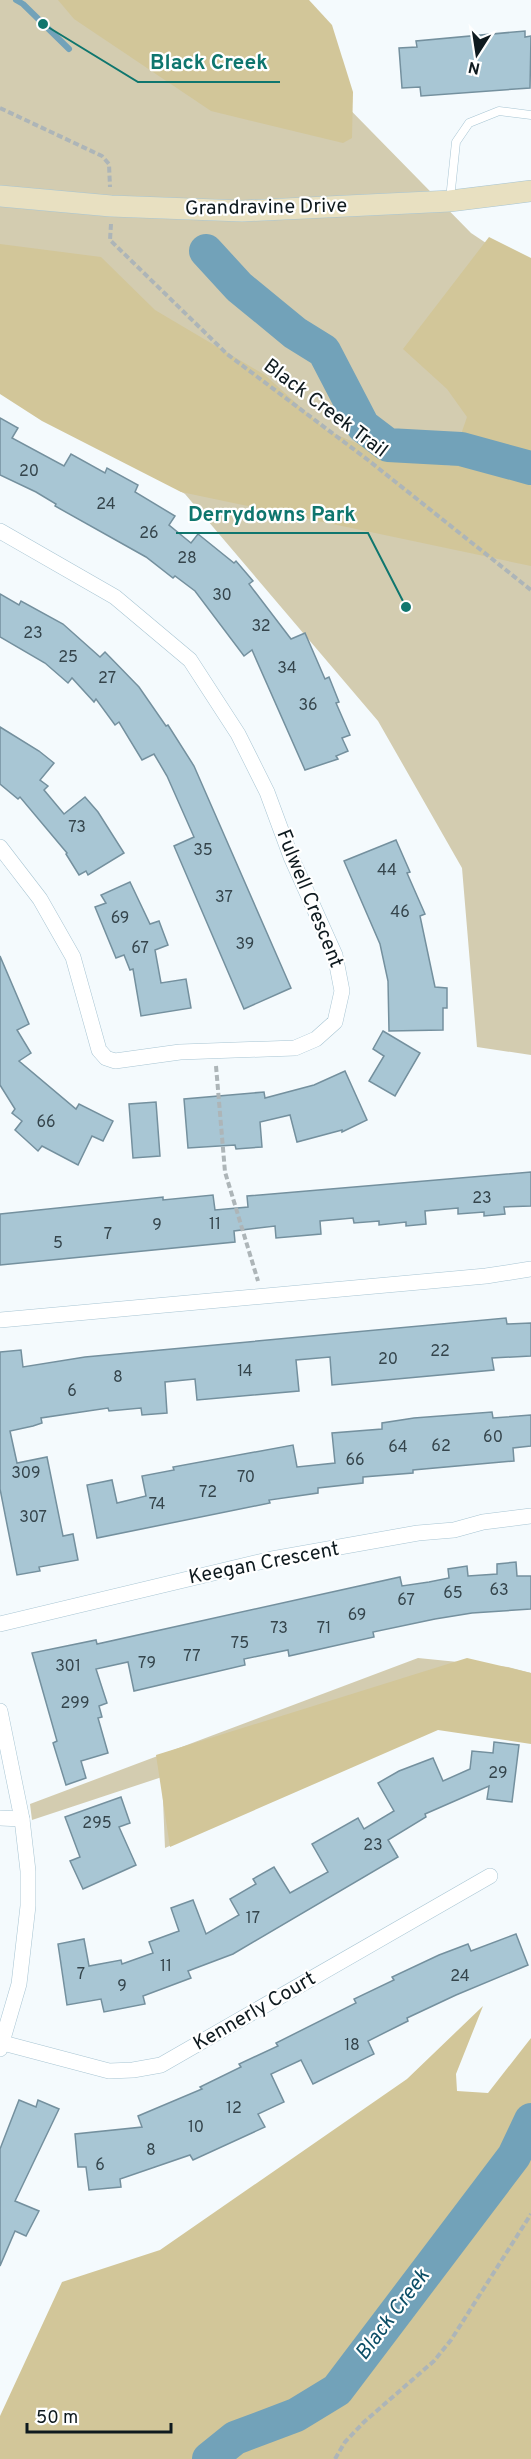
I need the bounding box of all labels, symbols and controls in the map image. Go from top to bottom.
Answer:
north arrow [447,24,507,84]
callout: Black Creek [138,43,280,82]
text: Black Creek [150,50,268,77]
text: N [467,56,482,78]
street label: Grandravine Drive [185,194,347,222]
street label: Black Creek Trail [258,354,392,464]
house number: 20 [19,462,39,482]
callout: Derrydowns Park [176,494,368,533]
house number: 24 [96,495,116,515]
text: Derrydowns Park [188,502,356,529]
house number: 26 [139,524,159,544]
house number: 28 [177,549,197,569]
house number: 30 [212,586,232,606]
house number: 32 [251,617,271,637]
house number: 23 [23,624,43,644]
house number: 25 [58,648,78,668]
house number: 34 [277,659,297,679]
house number: 27 [98,669,116,689]
house number: 36 [298,696,318,716]
house number: 73 [68,818,86,838]
street label: Fulwell Crescent [269,826,349,972]
house number: 35 [193,841,213,861]
house number: 44 [377,861,397,881]
house number: 37 [215,888,233,908]
house number: 46 [390,903,410,923]
house number: 69 [111,909,129,929]
house number: 39 [236,935,254,955]
house number: 67 [131,939,149,959]
house number: 66 [36,1113,56,1133]
house number: 23 [472,1189,492,1209]
house number: 11 [209,1215,221,1235]
house number: 9 [152,1216,162,1236]
house number: 7 [104,1225,112,1245]
house number: 5 [53,1234,63,1254]
house number: 22 [430,1342,450,1362]
house number: 20 [378,1350,398,1370]
house number: 14 [237,1362,253,1382]
house number: 8 [113,1368,123,1388]
house number: 6 [67,1382,77,1402]
house number: 60 [483,1428,503,1448]
house number: 62 [431,1437,451,1457]
house number: 64 [388,1438,408,1458]
house number: 66 [345,1451,365,1471]
house number: 309 [11,1464,41,1484]
house number: 70 [237,1468,255,1488]
house number: 72 [199,1483,217,1503]
house number: 74 [149,1495,165,1515]
house number: 307 [19,1508,47,1528]
street label: Keegan Crescent [187,1537,341,1591]
house number: 63 [489,1581,509,1601]
house number: 65 [443,1584,463,1604]
house number: 67 [397,1591,415,1611]
house number: 69 [348,1606,366,1626]
house number: 73 [270,1619,288,1639]
house number: 71 [317,1619,331,1639]
house number: 75 [231,1634,249,1654]
house number: 77 [183,1647,201,1667]
house number: 79 [138,1654,156,1674]
house number: 301 [55,1657,81,1677]
house number: 299 [61,1694,89,1714]
house number: 29 [488,1764,508,1784]
house number: 295 [82,1814,112,1834]
house number: 23 [363,1836,383,1856]
house number: 17 [246,1909,260,1929]
house number: 11 [160,1957,172,1977]
house number: 7 [77,1965,85,1985]
street label: Kennerly Court [189,1966,321,2058]
house number: 24 [450,1967,470,1987]
house number: 9 [117,1977,127,1997]
house number: 18 [344,2036,360,2056]
house number: 12 [226,2099,242,2119]
house number: 10 [188,2118,204,2138]
house number: 8 [146,2141,156,2161]
house number: 6 [95,2156,105,2176]
water label: Black Creek [350,2264,436,2366]
scale bar [27,2396,171,2434]
text: 50 m [36,2407,78,2430]

